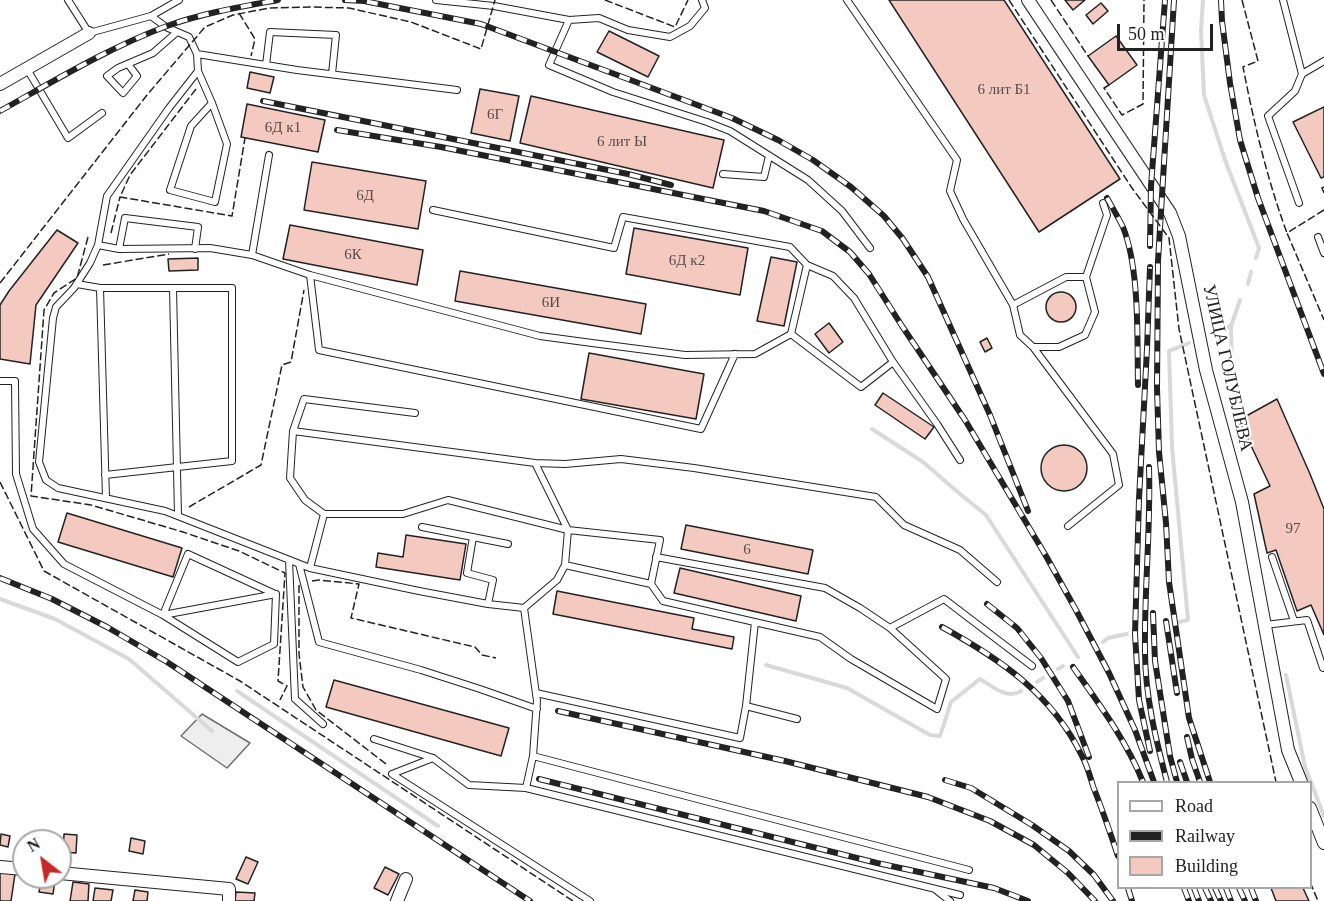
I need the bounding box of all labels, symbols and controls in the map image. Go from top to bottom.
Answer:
scale bar [1120,12,1216,50]
text: 50 m [1128,24,1165,44]
house number: 6 лит Б1 [977,81,1031,99]
house number: 6Г [487,106,503,124]
house number: 6Д к1 [265,119,301,137]
house number: 6 лит Ы [597,133,647,151]
house number: 6Д [356,187,374,205]
house number: 6К [344,246,362,264]
house number: 6Д к2 [669,252,705,270]
street label: УЛИЦА ГОЛУБЛЕВА [1197,283,1257,453]
house number: 6И [542,294,560,312]
house number: 97 [1286,520,1300,538]
house number: 6 [743,541,751,559]
legend [1117,781,1312,889]
text: Road [1175,796,1213,816]
text: Railway [1175,826,1235,846]
north arrow [12,829,72,889]
text: N [24,835,43,855]
text: Building [1175,856,1238,876]

